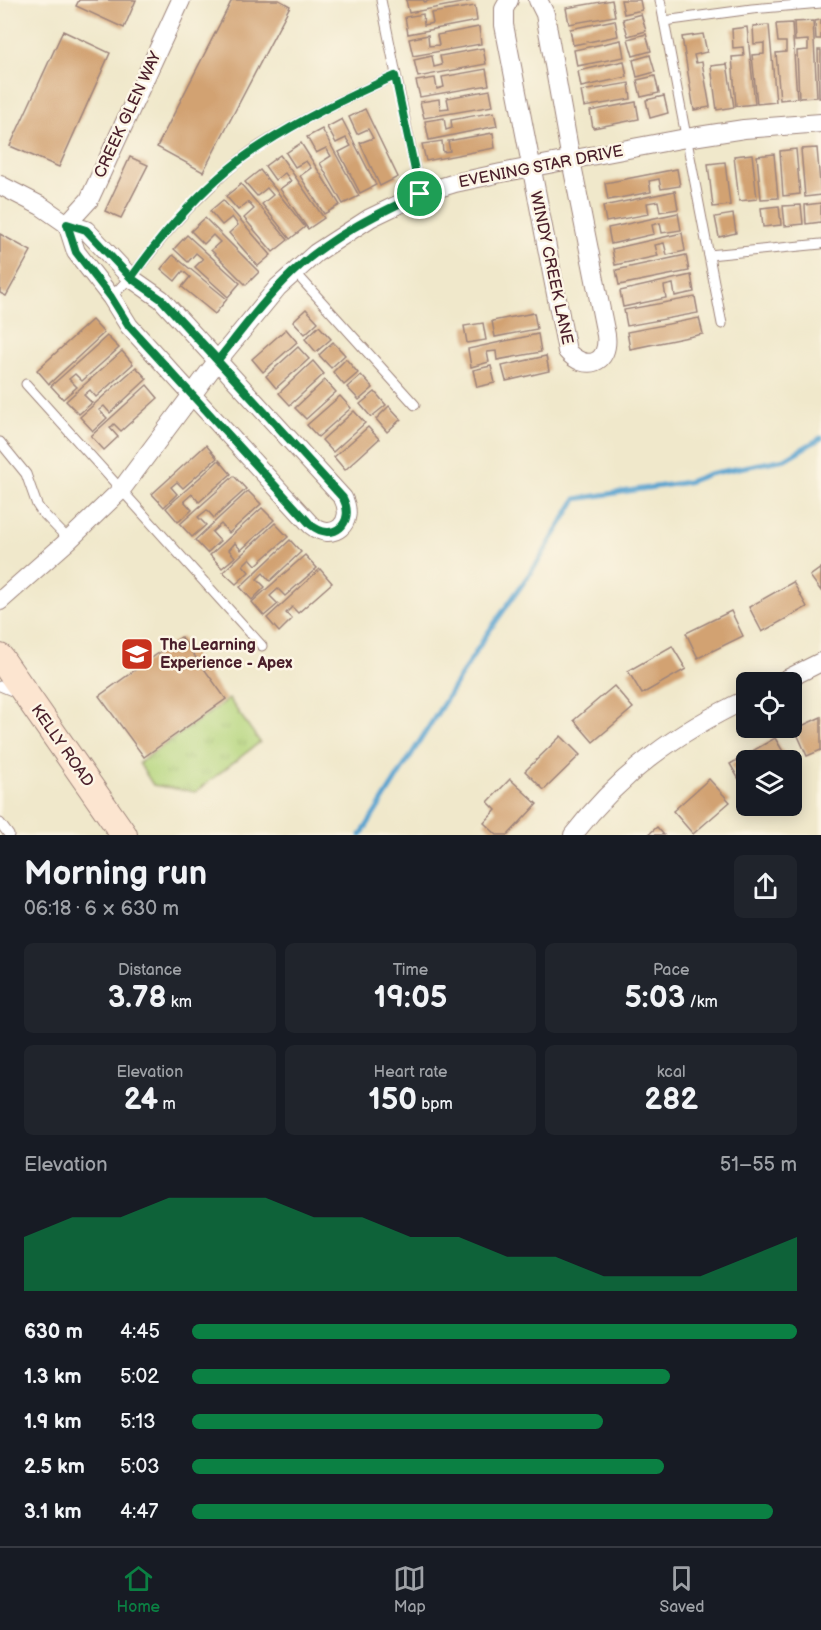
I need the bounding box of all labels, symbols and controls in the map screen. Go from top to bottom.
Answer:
street label: CREEK GLEN WAY [90,48,166,181]
street label: EVENING STAR DRIVE [457,142,625,192]
pin [394,168,445,219]
icon: arrive [403,177,436,210]
street label: WINDY CREEK LANE [525,190,577,346]
school or university icon: The Learning Experience - Apex [119,636,155,672]
place label: The Learning Experience - Apex [160,636,292,673]
map controls [736,672,802,816]
button: locate [736,672,802,738]
street label: KELLY ROAD [27,701,97,791]
button: layers [736,750,802,816]
text: Morning run [24,854,207,894]
button: share [734,855,797,918]
text: 06:18 · 6 × 630 m [24,897,179,921]
text: Distance [118,961,182,980]
text: Time [393,961,428,980]
text: Pace [653,961,689,980]
text: 3.78 [108,980,166,1016]
text: 19:05 [374,980,447,1016]
text: 5:03 [624,980,685,1016]
text: km [166,993,192,1012]
text: /km [685,993,718,1012]
text: Elevation [116,1063,183,1082]
text: Heart rate [374,1063,447,1082]
text: kcal [657,1063,686,1082]
text: 24 [124,1082,158,1118]
text: 150 [368,1082,417,1118]
text: 282 [644,1082,698,1118]
text: m [158,1095,176,1114]
text: bpm [417,1095,453,1114]
text: Elevation [24,1153,107,1177]
text: 51–55 m [720,1153,797,1177]
text: 630 m [24,1320,83,1344]
text: 4:45 [120,1320,160,1344]
text: 1.3 km [24,1365,81,1389]
text: 5:02 [120,1365,159,1389]
text: 1.9 km [24,1410,81,1434]
text: 5:13 [120,1410,156,1434]
text: 2.5 km [24,1455,85,1479]
text: 5:03 [120,1455,160,1479]
text: 3.1 km [24,1500,81,1524]
text: 4:47 [120,1500,158,1524]
tab: Home [117,1562,160,1617]
tab: Map [393,1562,426,1617]
tab: Saved [659,1562,704,1617]

